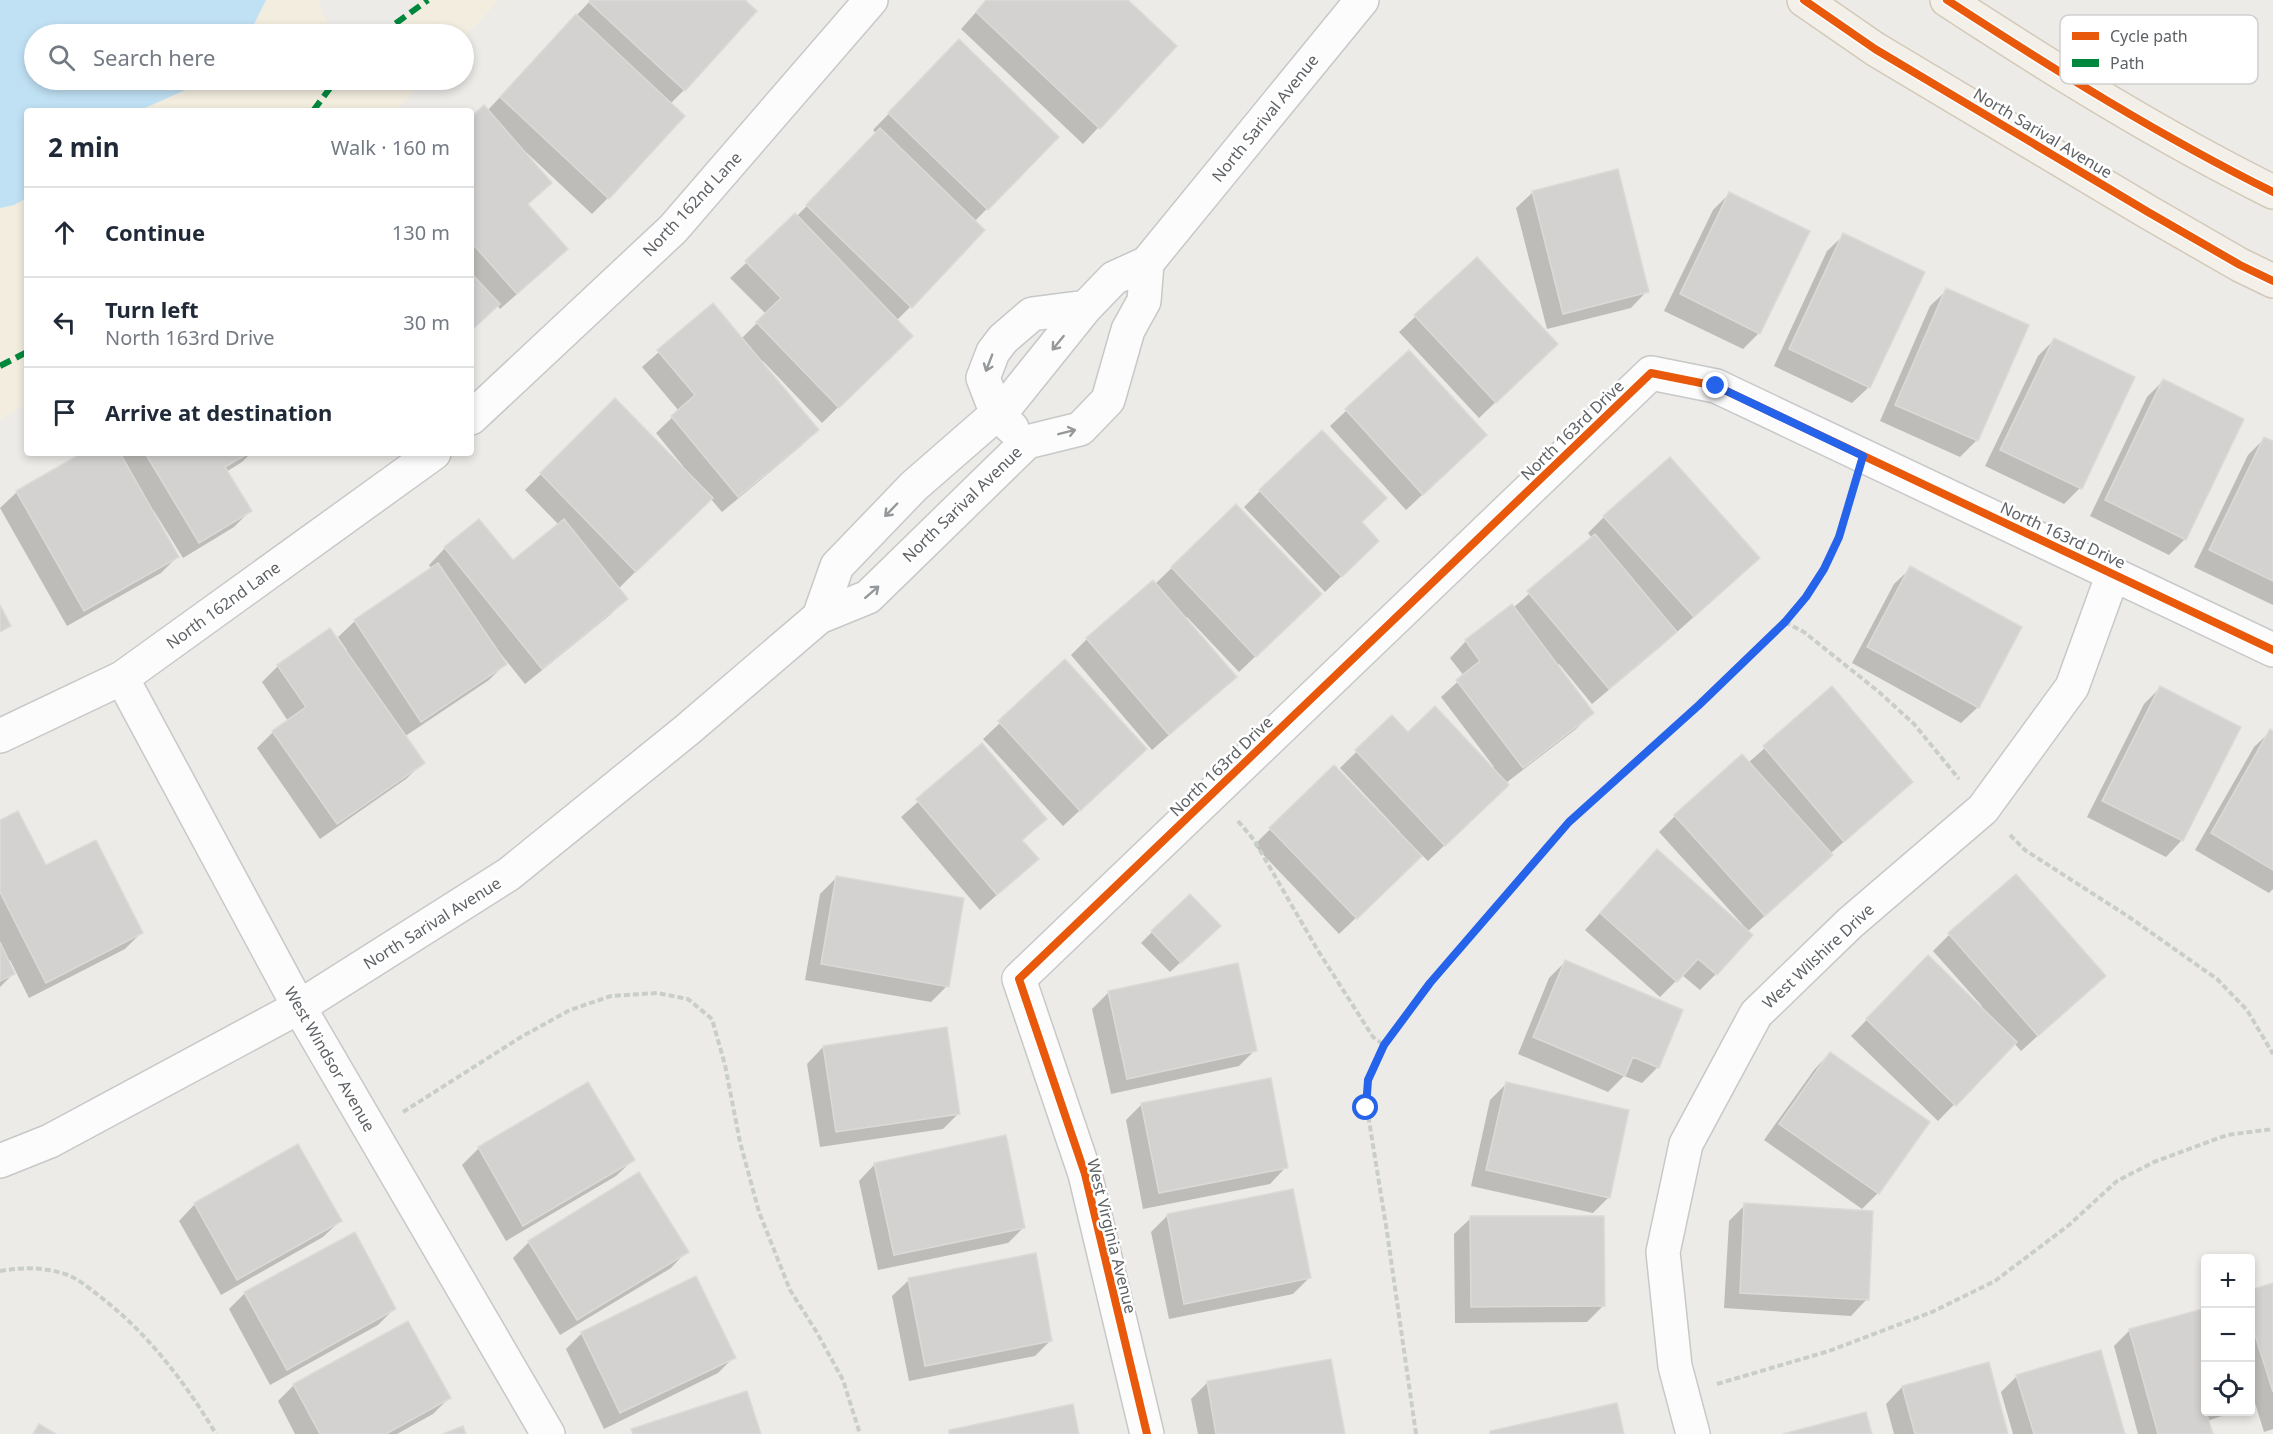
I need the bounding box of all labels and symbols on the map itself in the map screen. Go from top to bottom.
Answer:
legend [2060,15,2258,84]
text: Cycle path [2110,25,2188,47]
street label: North Sarival Avenue [1207,50,1323,186]
text: Path [2110,52,2144,74]
street label: North Sarival Avenue [1969,83,2117,183]
street label: North 162nd Lane [638,147,746,261]
one-way arrow [1051,334,1064,350]
one-way arrow [983,353,994,372]
route end [1702,372,1728,398]
street label: North 163rd Drive [1516,375,1628,485]
one-way arrow [1058,425,1077,437]
street label: North Sarival Avenue [897,441,1027,567]
street label: North 163rd Drive [1997,496,2129,574]
one-way arrow [884,503,898,518]
street label: North 162nd Lane [162,556,284,654]
one-way arrow [864,585,879,599]
street label: North 163rd Drive [1165,711,1277,821]
street label: North Sarival Avenue [359,872,505,974]
street label: West Wilshire Drive [1757,898,1879,1014]
street label: West Windsor Avenue [279,982,381,1136]
route start [1352,1094,1378,1120]
street label: West Virginia Avenue [1082,1156,1142,1316]

